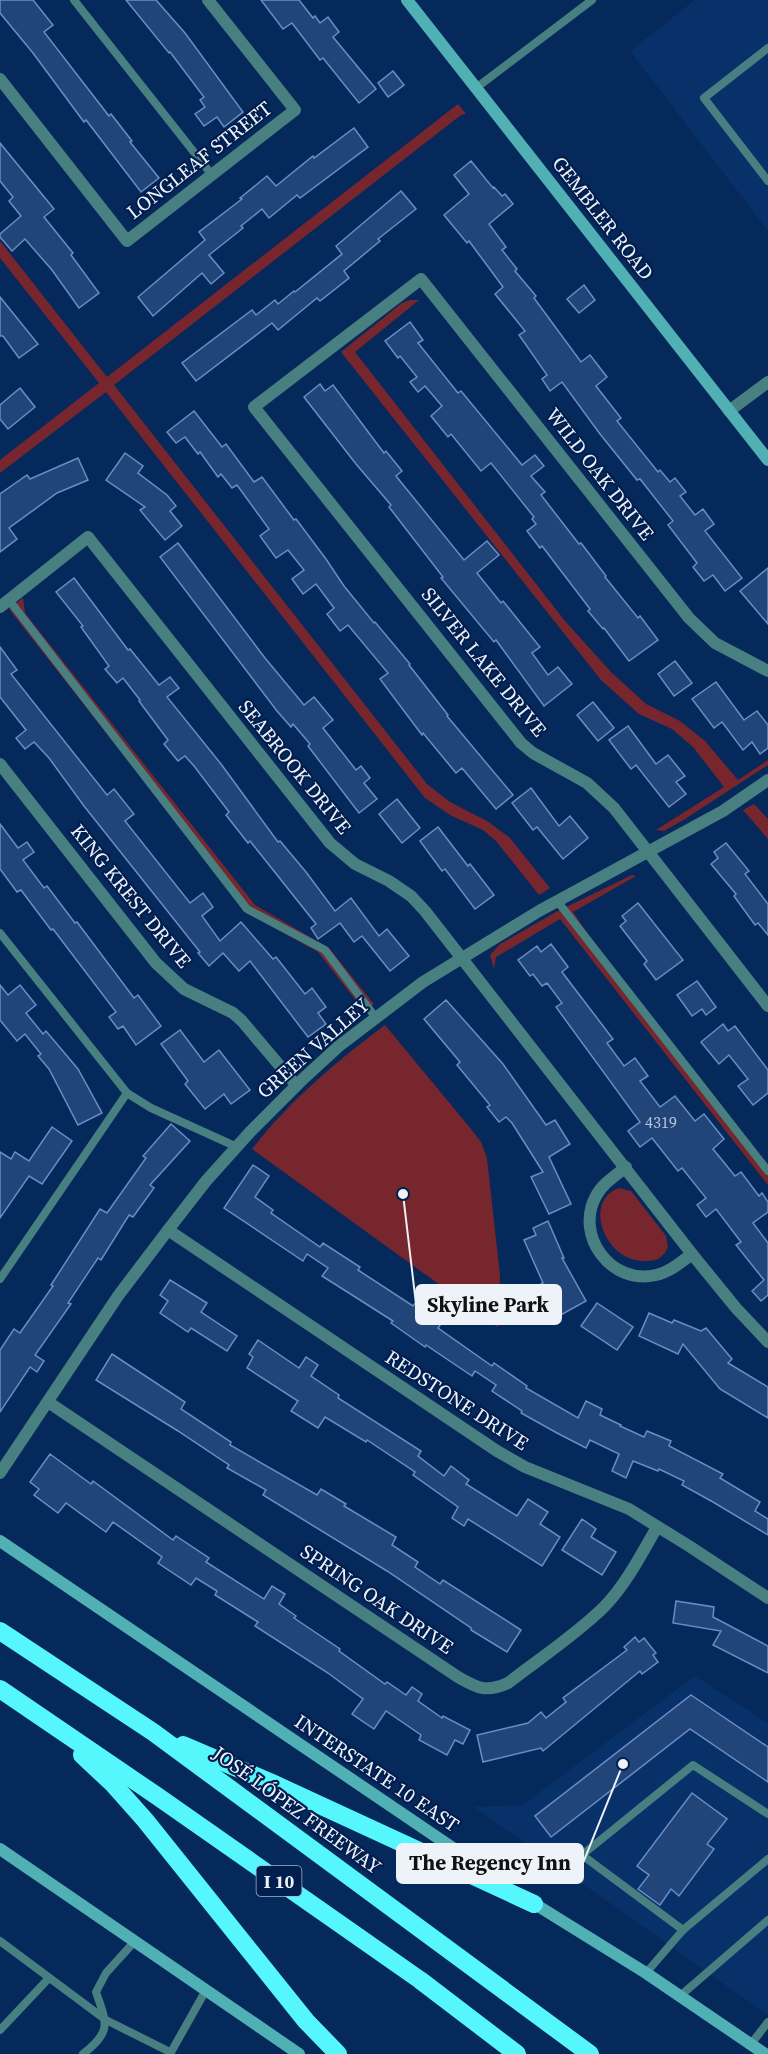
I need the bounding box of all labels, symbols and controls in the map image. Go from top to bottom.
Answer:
street label: LONGLEAF STREET [121,94,277,226]
street label: GEMBLER ROAD [546,150,660,286]
street label: WILD OAK DRIVE [539,402,661,546]
street label: SILVER LAKE DRIVE [415,581,553,743]
street label: SEABROOK DRIVE [232,694,358,840]
street label: KING KREST DRIVE [64,818,198,974]
street label: GREEN VALLEY [251,991,376,1105]
house number: 4319 [645,1111,677,1133]
callout: Skyline Park [416,1285,561,1324]
text: Skyline Park [427,1290,549,1319]
street label: REDSTONE DRIVE [380,1343,534,1457]
street label: SPRING OAK DRIVE [295,1537,459,1661]
street label: INTERSTATE 10 EAST [289,1707,465,1839]
street label: JOSÉ LÓPEZ FREEWAY [206,1739,387,1881]
callout: The Regency Inn [397,1844,583,1883]
text: The Regency Inn [409,1848,571,1877]
road number: I 10 [256,1866,302,1896]

